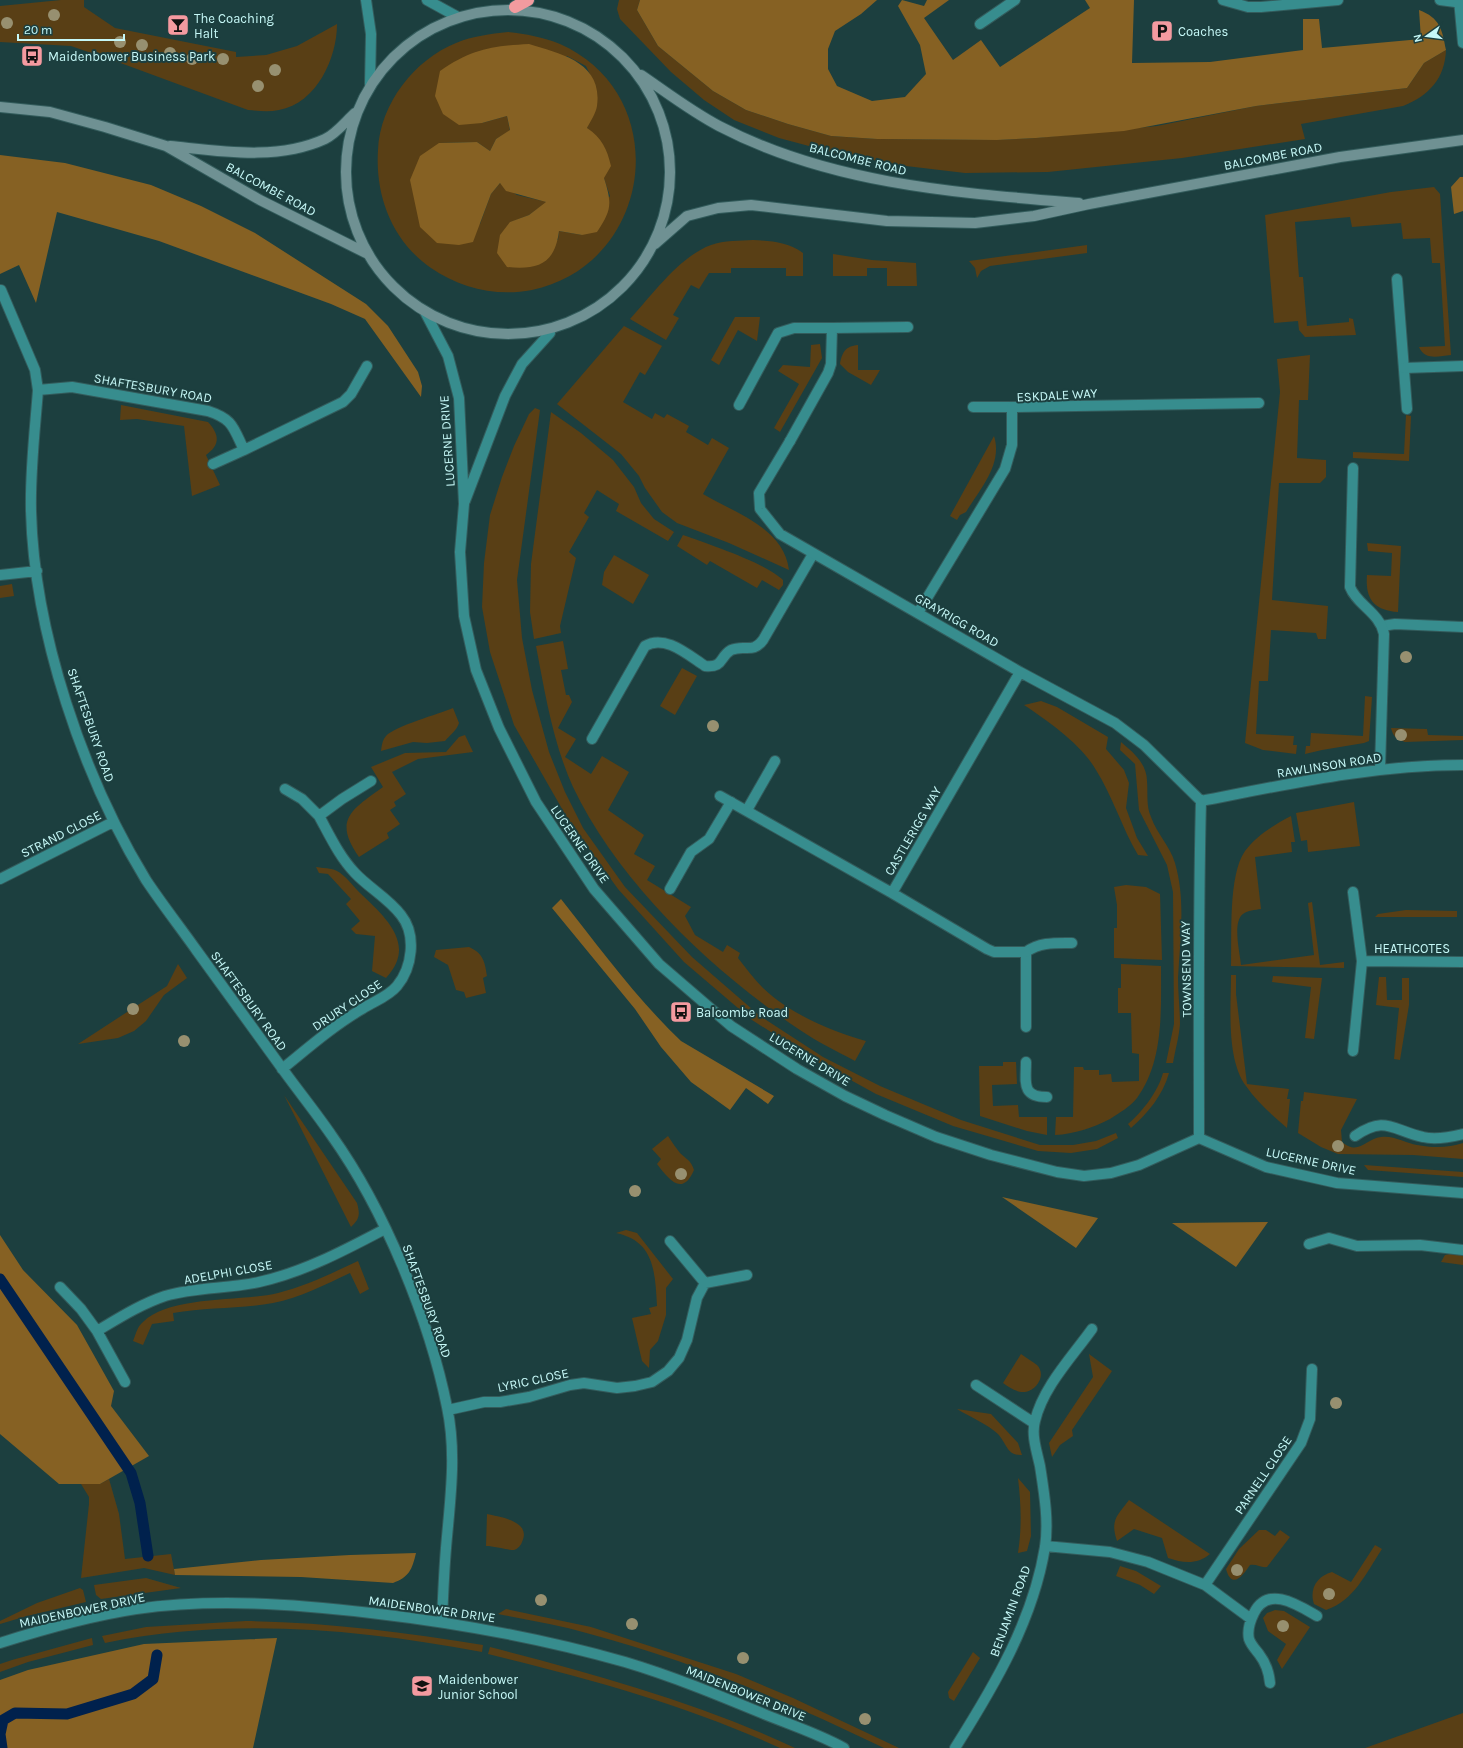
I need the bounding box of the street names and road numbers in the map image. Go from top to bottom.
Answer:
street label: BALCOMBE ROAD [1223,139,1323,173]
street label: BALCOMBE ROAD [808,140,908,178]
street label: BALCOMBE ROAD [223,159,319,219]
street label: SHAFTESBURY ROAD [93,370,213,406]
street label: ESKDALE WAY [1016,385,1098,405]
street label: LUCERNE DRIVE [436,395,458,487]
street label: GRAYRIGG ROAD [912,590,1002,650]
street label: SHAFTESBURY ROAD [64,666,118,784]
street label: RAWLINSON ROAD [1276,749,1382,781]
street label: CASTLERIGG WAY [881,784,945,878]
street label: LUCERNE DRIVE [548,802,612,886]
street label: STRAND CLOSE [18,807,104,861]
street label: TOWNSEND WAY [1178,921,1194,1017]
street label: HEATHCOTES [1374,941,1450,956]
street label: SHAFTESBURY ROAD [208,948,290,1054]
street label: DRURY CLOSE [309,976,385,1034]
street label: LUCERNE DRIVE [767,1029,853,1089]
street label: LUCERNE DRIVE [1264,1144,1358,1178]
street label: SHAFTESBURY ROAD [399,1242,455,1360]
street label: ADELPHI CLOSE [183,1257,273,1287]
street label: LYRIC CLOSE [496,1365,570,1395]
street label: PARNELL CLOSE [1231,1433,1295,1517]
street label: BENJAMIN ROAD [987,1563,1033,1659]
street label: MAIDENBOWER DRIVE [18,1589,146,1631]
street label: MAIDENBOWER DRIVE [368,1593,496,1625]
street label: MAIDENBOWER DRIVE [684,1662,808,1724]

